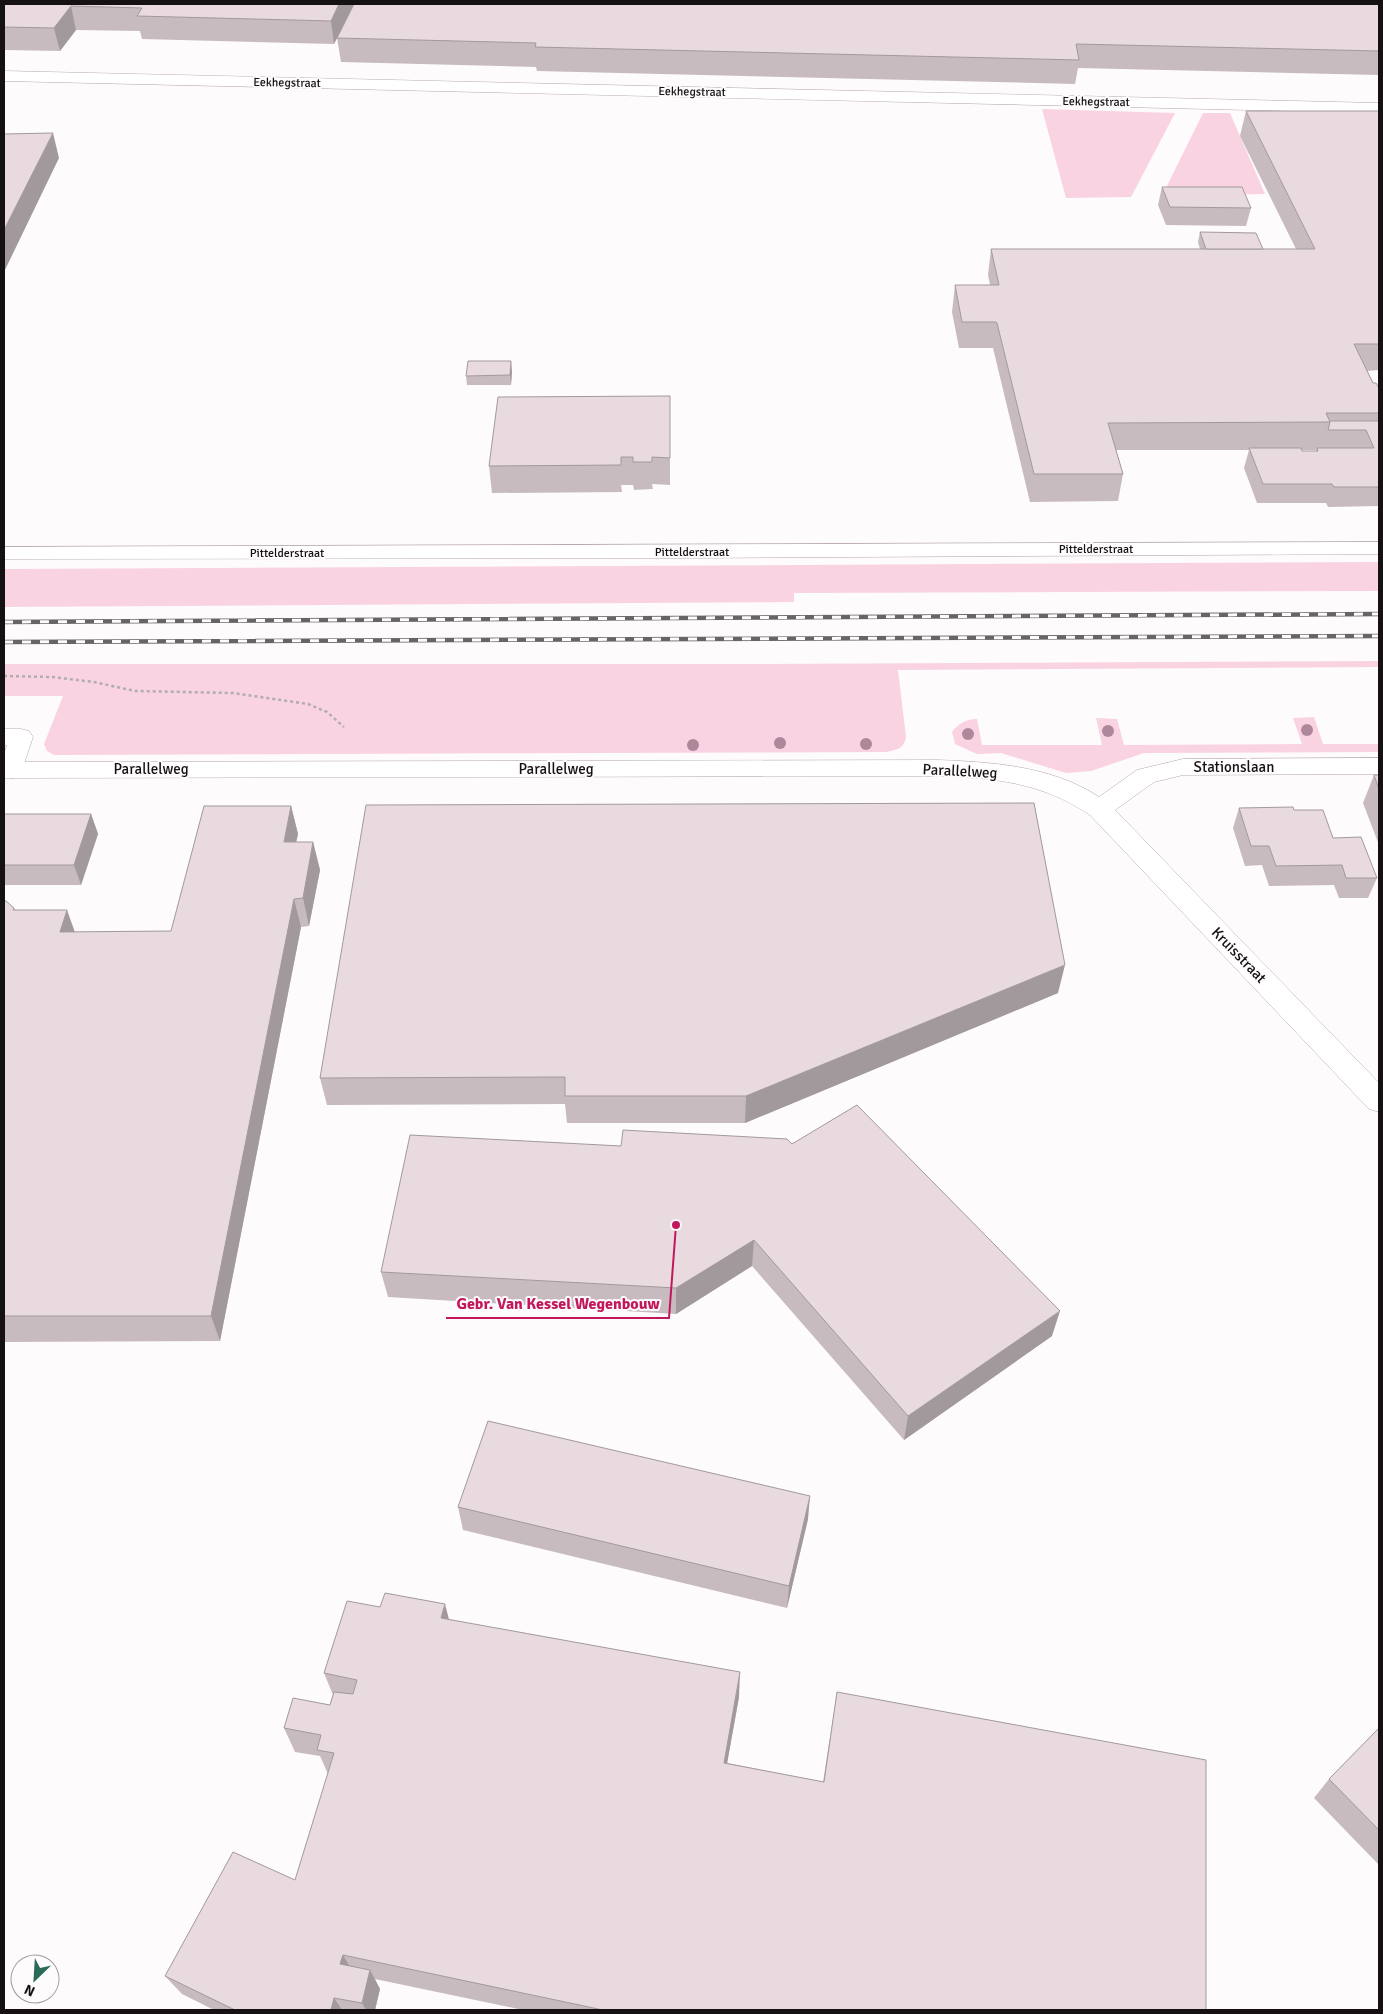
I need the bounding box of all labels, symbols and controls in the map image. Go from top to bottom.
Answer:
street label: Eekhegstraat [253,75,321,91]
street label: Eekhegstraat [658,84,726,100]
street label: Eekhegstraat [1062,94,1130,110]
street label: Pittelderstraat [1059,542,1133,557]
street label: Pittelderstraat [655,545,729,560]
street label: Pittelderstraat [250,546,324,561]
street label: Stationslaan [1194,758,1274,776]
street label: Parallelweg [113,760,189,778]
street label: Parallelweg [518,760,594,778]
street label: Parallelweg [922,760,998,782]
street label: Kruisstraat [1208,923,1270,987]
callout: Gebr. Van Kessel Wegenbouw [446,1287,669,1318]
text: Gebr. Van Kessel Wegenbouw [456,1294,660,1314]
north arrow [10,1954,60,2004]
text: N [22,1981,38,2000]

